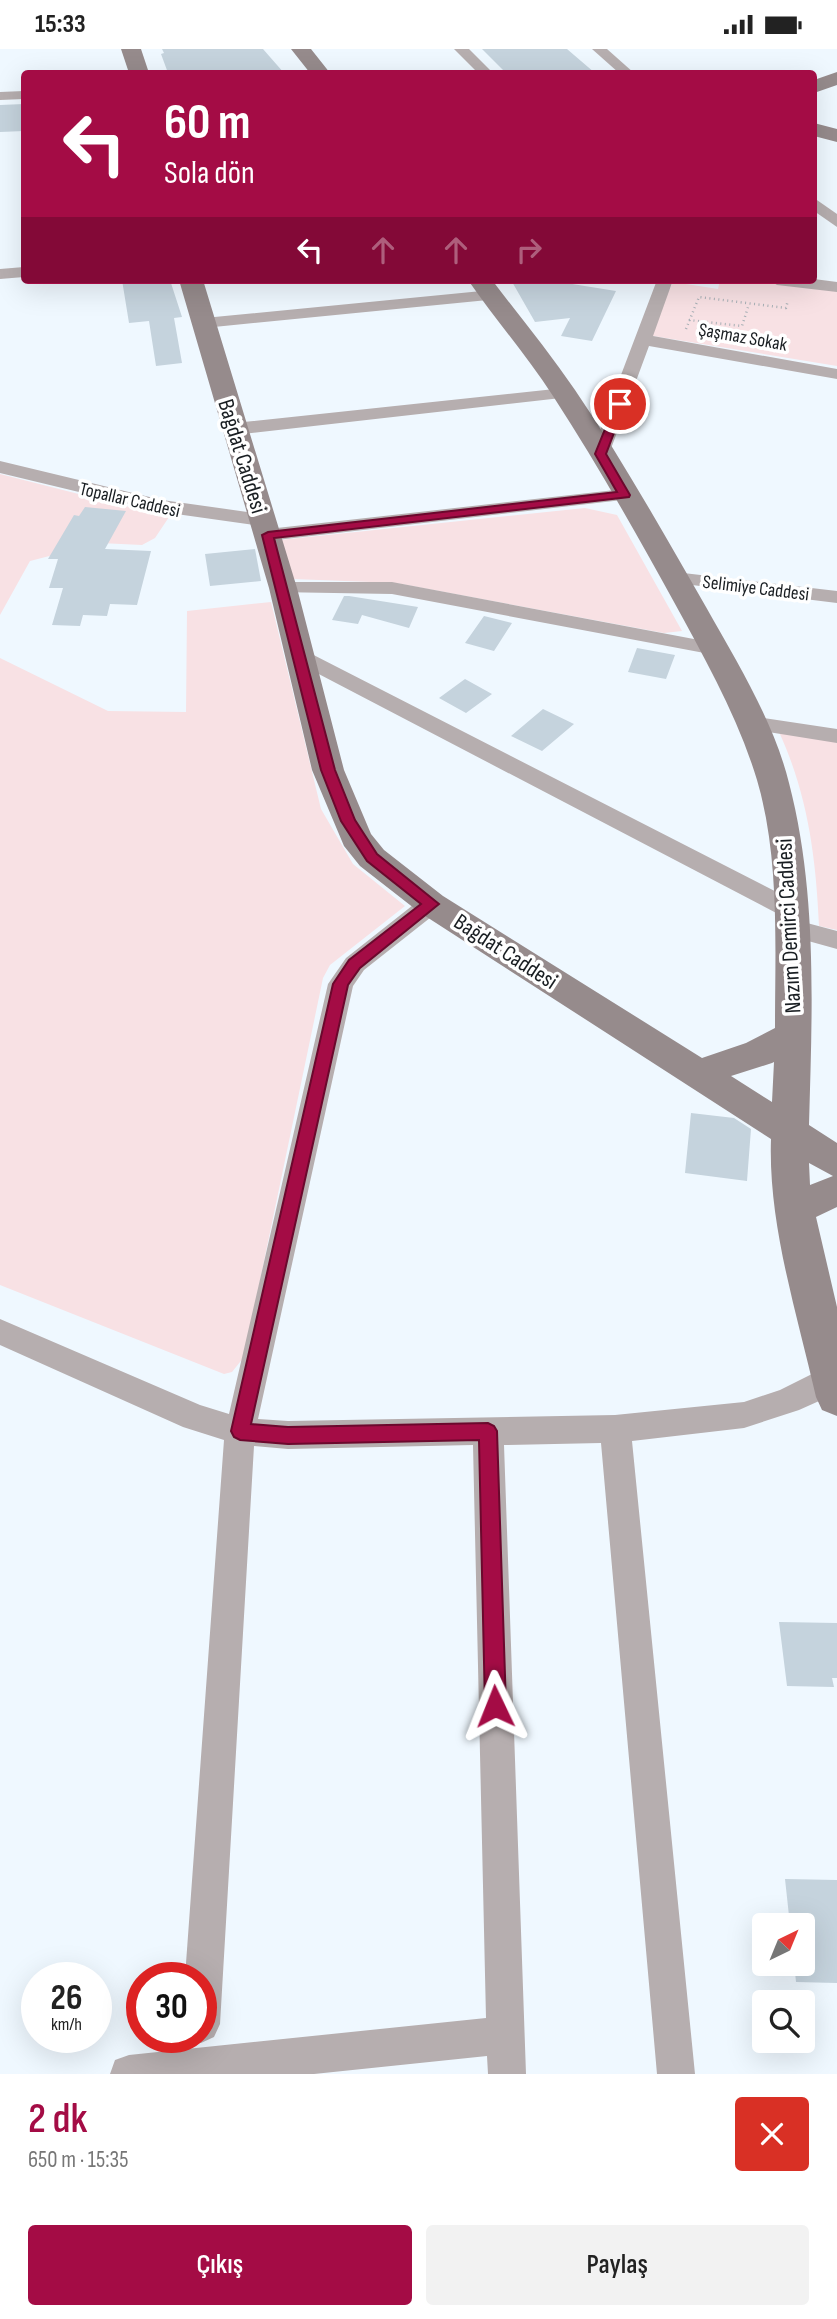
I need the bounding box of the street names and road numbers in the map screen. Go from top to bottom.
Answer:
street label: Şaşmaz Sokak [697,318,790,357]
street label: Bağdat Caddesi [211,396,273,517]
street label: Topallar Caddesi [77,478,182,523]
street label: Selimiye Caddesi [701,571,810,606]
street label: Nazım Demirci Caddesi [770,838,808,1014]
street label: Bağdat Caddesi [448,908,563,996]

